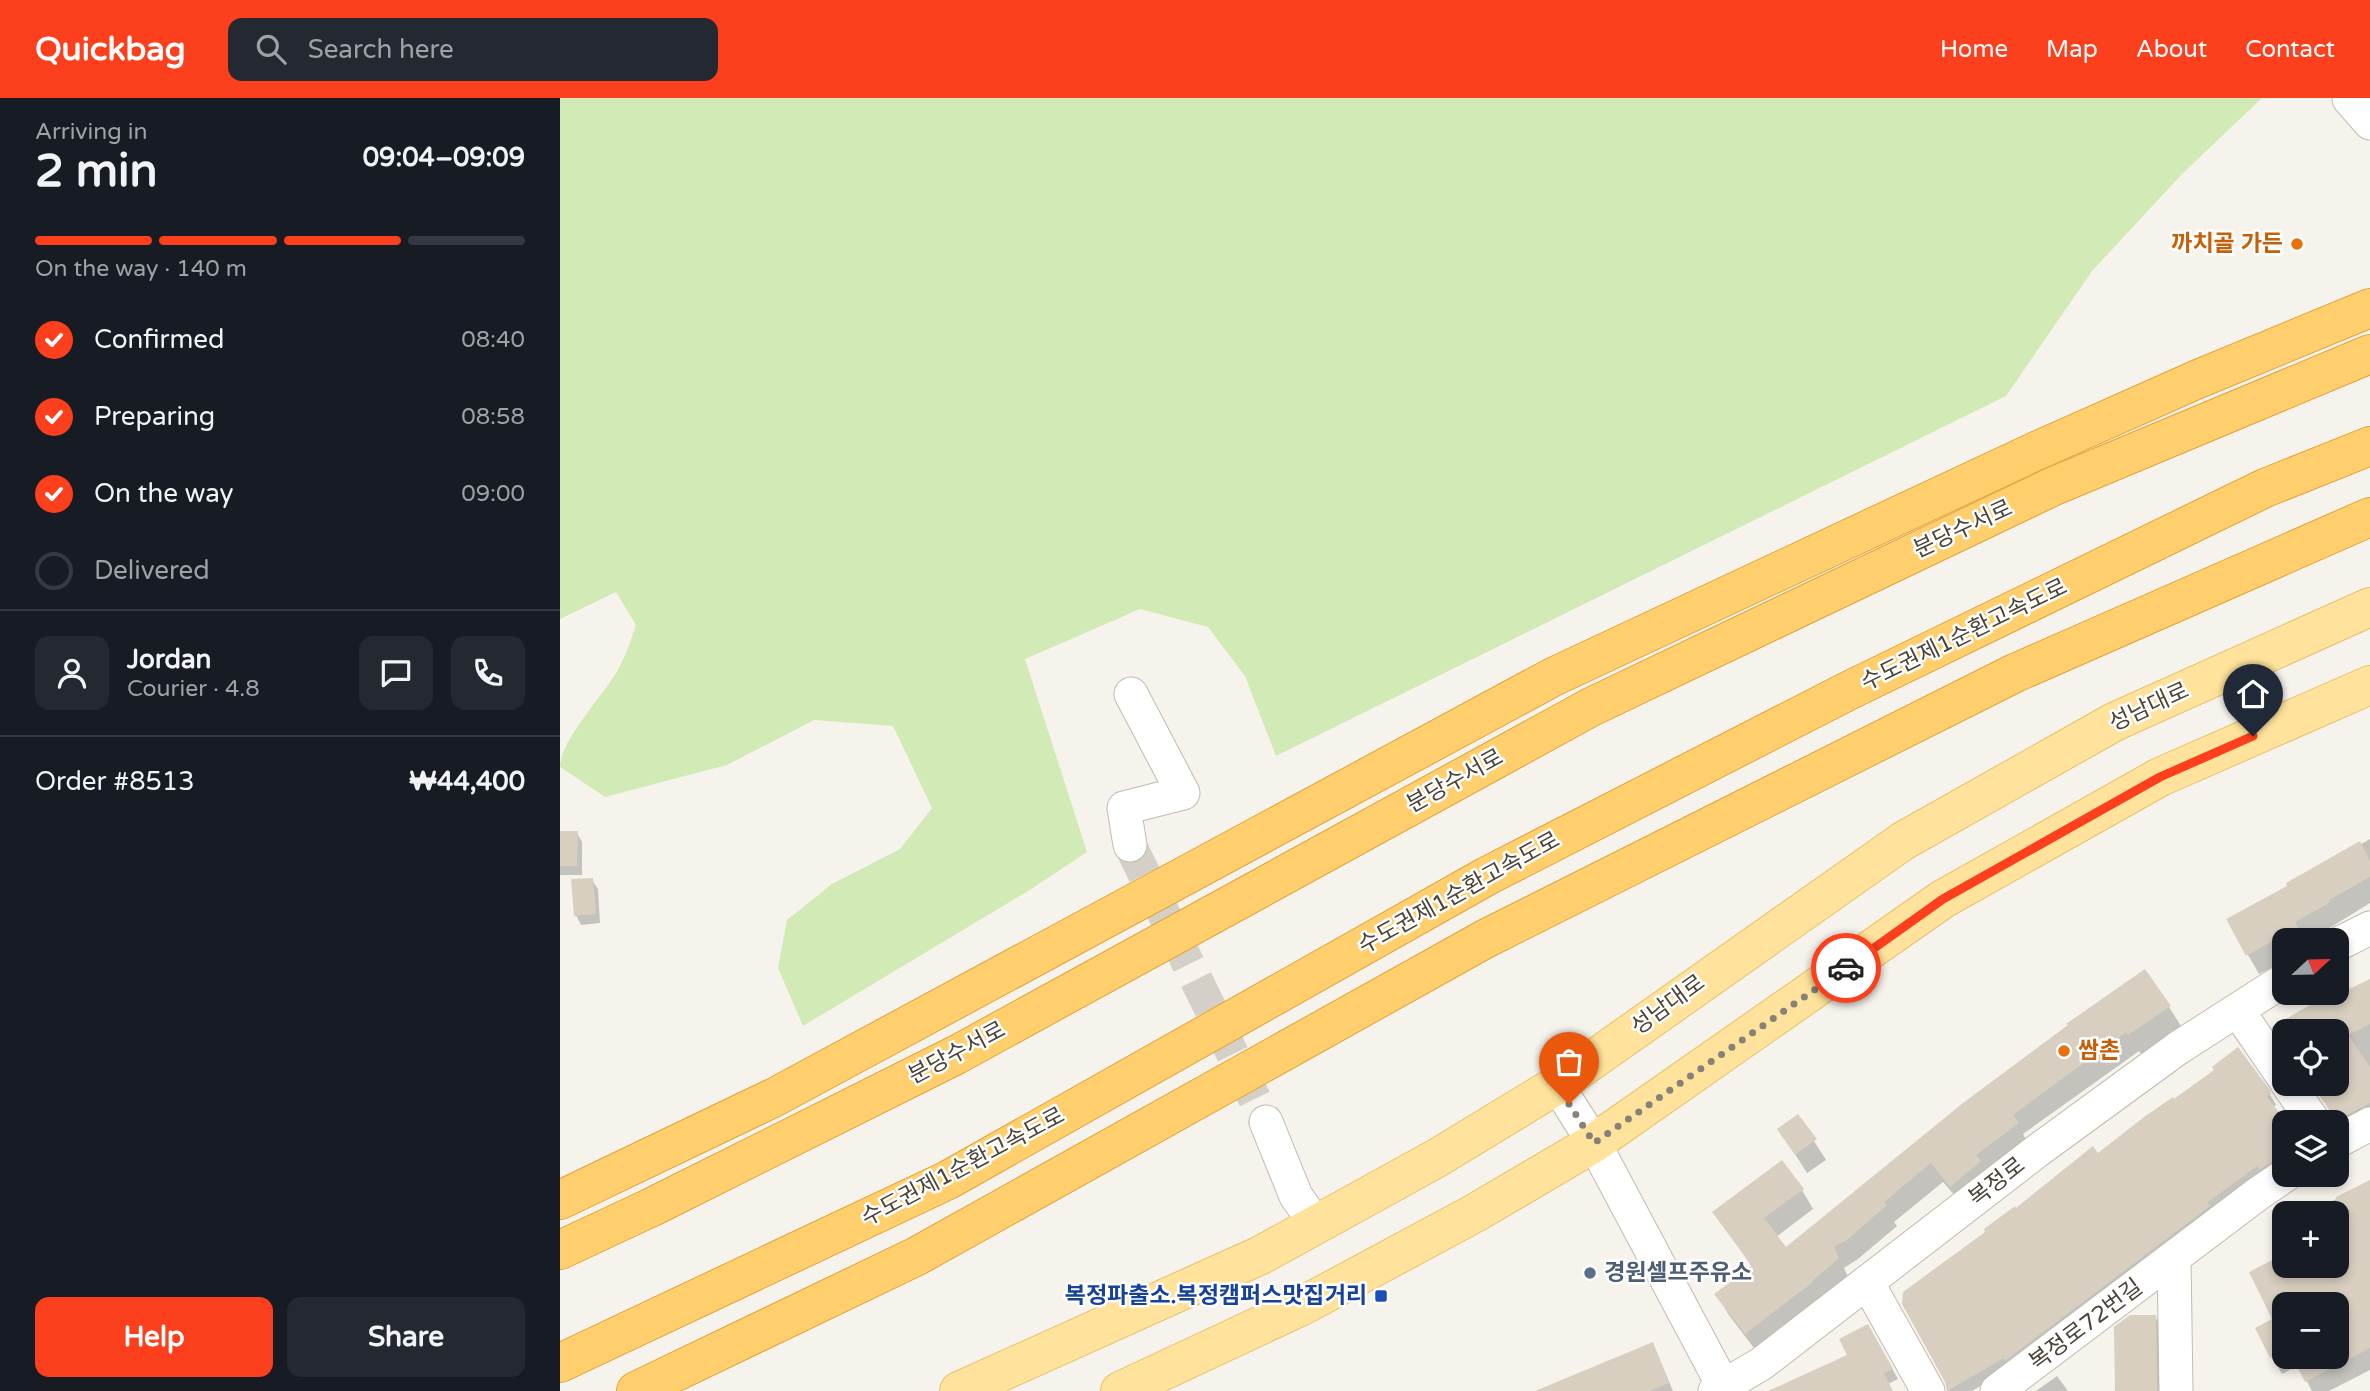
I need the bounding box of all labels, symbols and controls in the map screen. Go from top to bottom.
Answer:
search box [228,18,718,81]
text: Quickbag [35,30,186,69]
icon: search [252,30,290,68]
text: Search here [308,34,454,65]
text: Home [1940,35,2008,64]
text: Map [2046,35,2098,64]
text: About [2136,35,2207,64]
text: Contact [2245,35,2335,64]
text: Arriving in [35,118,148,146]
text: 09:04–09:09 [363,142,525,173]
text: 2 min [35,144,158,199]
place label: 까치골 가든 [2171,230,2283,258]
marker: 까치골 가든 [2289,236,2305,252]
text: On the way · 140 m [35,255,247,283]
icon: check [35,321,73,359]
text: Confirmed [94,324,224,355]
text: 08:40 [461,326,525,354]
icon: check [35,398,73,436]
text: Preparing [94,401,215,432]
text: 08:58 [461,403,525,431]
icon: check [35,475,73,513]
text: On the way [94,478,234,509]
text: 09:00 [461,480,525,508]
street label: 분당수서로 [1909,494,2017,564]
text: Delivered [94,555,210,586]
street label: 수도권제1순환고속도로 [1856,573,2072,697]
button: person [35,636,109,710]
button: chat [359,636,433,710]
button: phone [451,636,525,710]
text: Jordan [127,644,211,675]
pin [2223,664,2283,736]
text: Courier · 4.8 [127,675,260,703]
icon: home [2234,675,2272,713]
street label: 성남대로 [2105,676,2193,738]
street label: 분당수서로 [1402,743,1508,819]
text: Order #8513 [35,766,195,797]
text: ₩44,400 [409,766,525,797]
street label: 수도권제1순환고속도로 [1353,826,1565,960]
north arrow [2272,928,2348,1004]
map controls [2272,928,2349,1369]
courier [1811,933,1881,1003]
icon: car [1827,949,1865,987]
street label: 성남대로 [1626,969,1710,1041]
street label: 분당수서로 [904,1016,1010,1090]
button: locate [2272,1019,2349,1096]
pin [1539,1032,1599,1104]
place label: 쌈촌 [2078,1037,2120,1065]
icon: bag [1550,1043,1588,1081]
marker: 쌈촌 [2056,1043,2072,1059]
street label: 수도권제1순환고속도로 [857,1102,1069,1232]
button: layers [2272,1110,2349,1187]
street label: 복정로 [1963,1151,2031,1213]
button: + [2272,1201,2349,1278]
place label: 경원셀프주유소 [1604,1259,1752,1287]
marker: 경원셀프주유소 [1582,1265,1598,1281]
street label: 복정로72번길 [2024,1273,2148,1377]
place label: 복정파출소.복정캠퍼스맛집거리 [1065,1282,1367,1310]
marker: 복정파출소.복정캠퍼스맛집거리 [1373,1288,1389,1304]
button: − [2272,1292,2349,1369]
button: Help [35,1297,273,1377]
button: Share [287,1297,525,1377]

